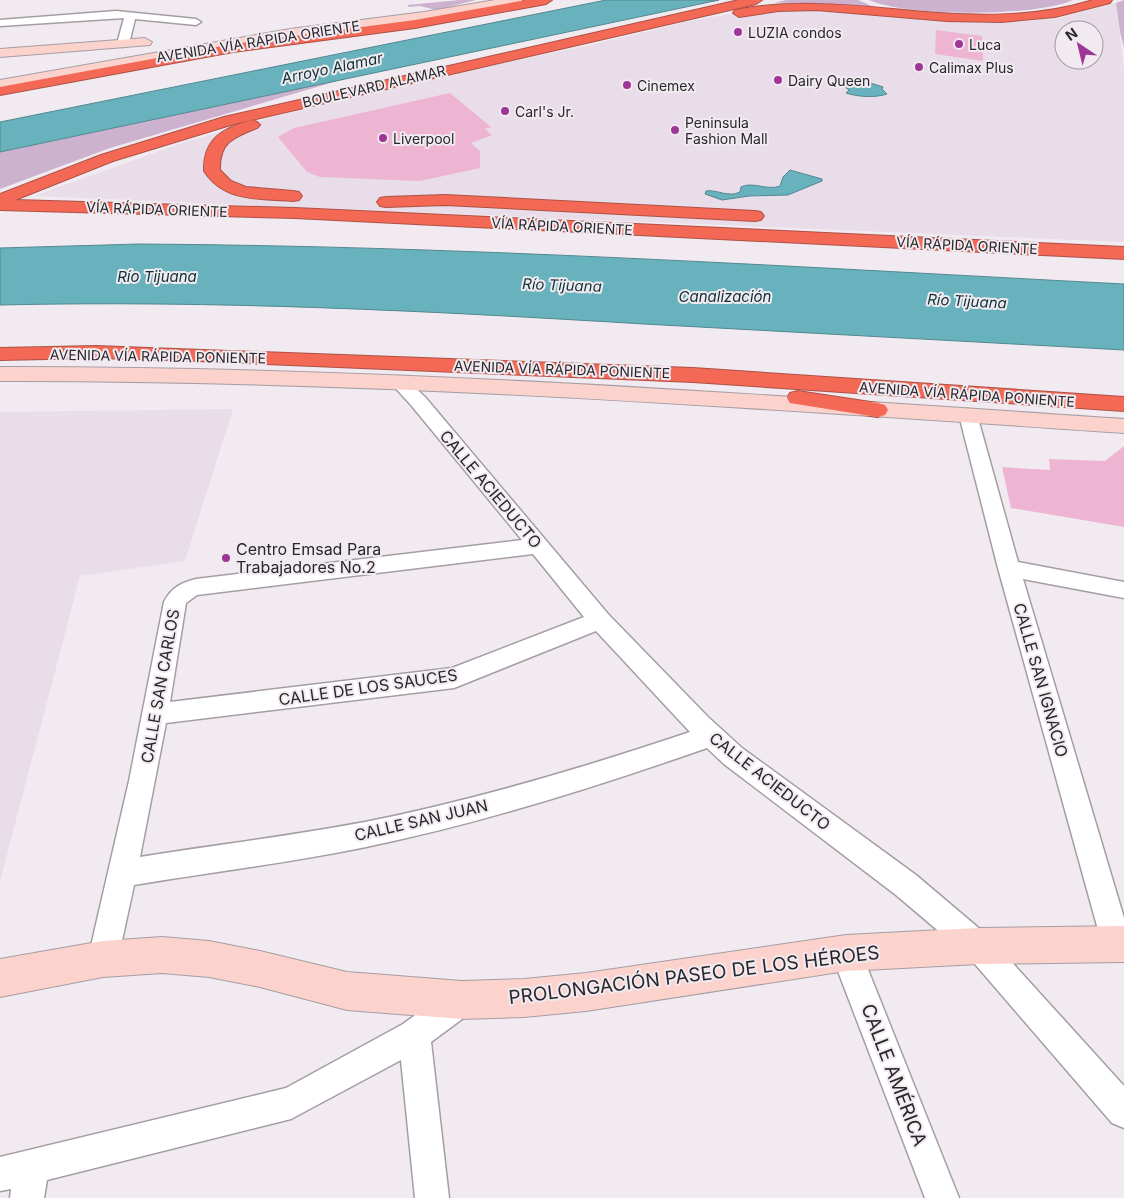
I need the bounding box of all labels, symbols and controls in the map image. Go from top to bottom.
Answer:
street label: AVENIDA VÍA RÁPIDA ORIENTE [155,17,361,65]
north arrow [1054,20,1104,70]
place label: LUZIA condos [748,24,842,41]
text: N [1062,24,1081,44]
marker: LUZIA condos [732,26,744,38]
place label: Luca [969,36,1001,53]
marker: Luca [953,38,965,50]
water label: Arroyo Alamar [279,48,385,88]
place label: Calimax Plus [929,59,1014,76]
street label: BOULEVARD ALAMAR [301,61,447,111]
marker: Calimax Plus [913,61,925,73]
place label: Dairy Queen [788,72,870,89]
marker: Dairy Queen [772,74,784,86]
place label: Cinemex [637,77,695,94]
marker: Cinemex [621,79,633,91]
place label: Carl's Jr. [515,103,574,120]
marker: Carl's Jr. [499,105,511,117]
place label: Peninsula Fashion Mall [685,114,768,147]
marker: Peninsula Fashion Mall [669,124,681,136]
place label: Liverpool [393,130,454,147]
marker: Liverpool [377,132,389,144]
street label: VÍA RÁPIDA ORIENTE [86,198,228,220]
street label: VÍA RÁPIDA ORIENTE [491,214,633,238]
street label: VÍA RÁPIDA ORIENTE [896,233,1038,257]
water label: Río Tijuana [117,267,197,286]
water label: Río Tijuana [522,274,602,296]
water label: Canalización [679,287,772,306]
water label: Río Tijuana [927,289,1007,313]
street label: AVENIDA VÍA RÁPIDA PONIENTE [50,346,266,366]
street label: AVENIDA VÍA RÁPIDA PONIENTE [454,357,670,381]
street label: AVENIDA VÍA RÁPIDA PONIENTE [859,378,1075,410]
street label: CALLE ACIEDUCTO [436,426,546,552]
place label: Centro Emsad Para Trabajadores No.2 [236,539,381,577]
marker: Centro Emsad Para Trabajadores No.2 [220,552,232,564]
street label: CALLE SAN IGNACIO [1009,601,1073,759]
street label: CALLE SAN CARLOS [137,607,183,765]
street label: CALLE DE LOS SAUCES [277,665,459,709]
street label: CALLE ACIEDUCTO [706,728,834,834]
street label: CALLE SAN JUAN [352,795,490,845]
street label: PROLONGACIÓN PASEO DE LOS HÉROES [507,940,881,1009]
street label: CALLE AMÉRICA [856,1000,933,1149]

